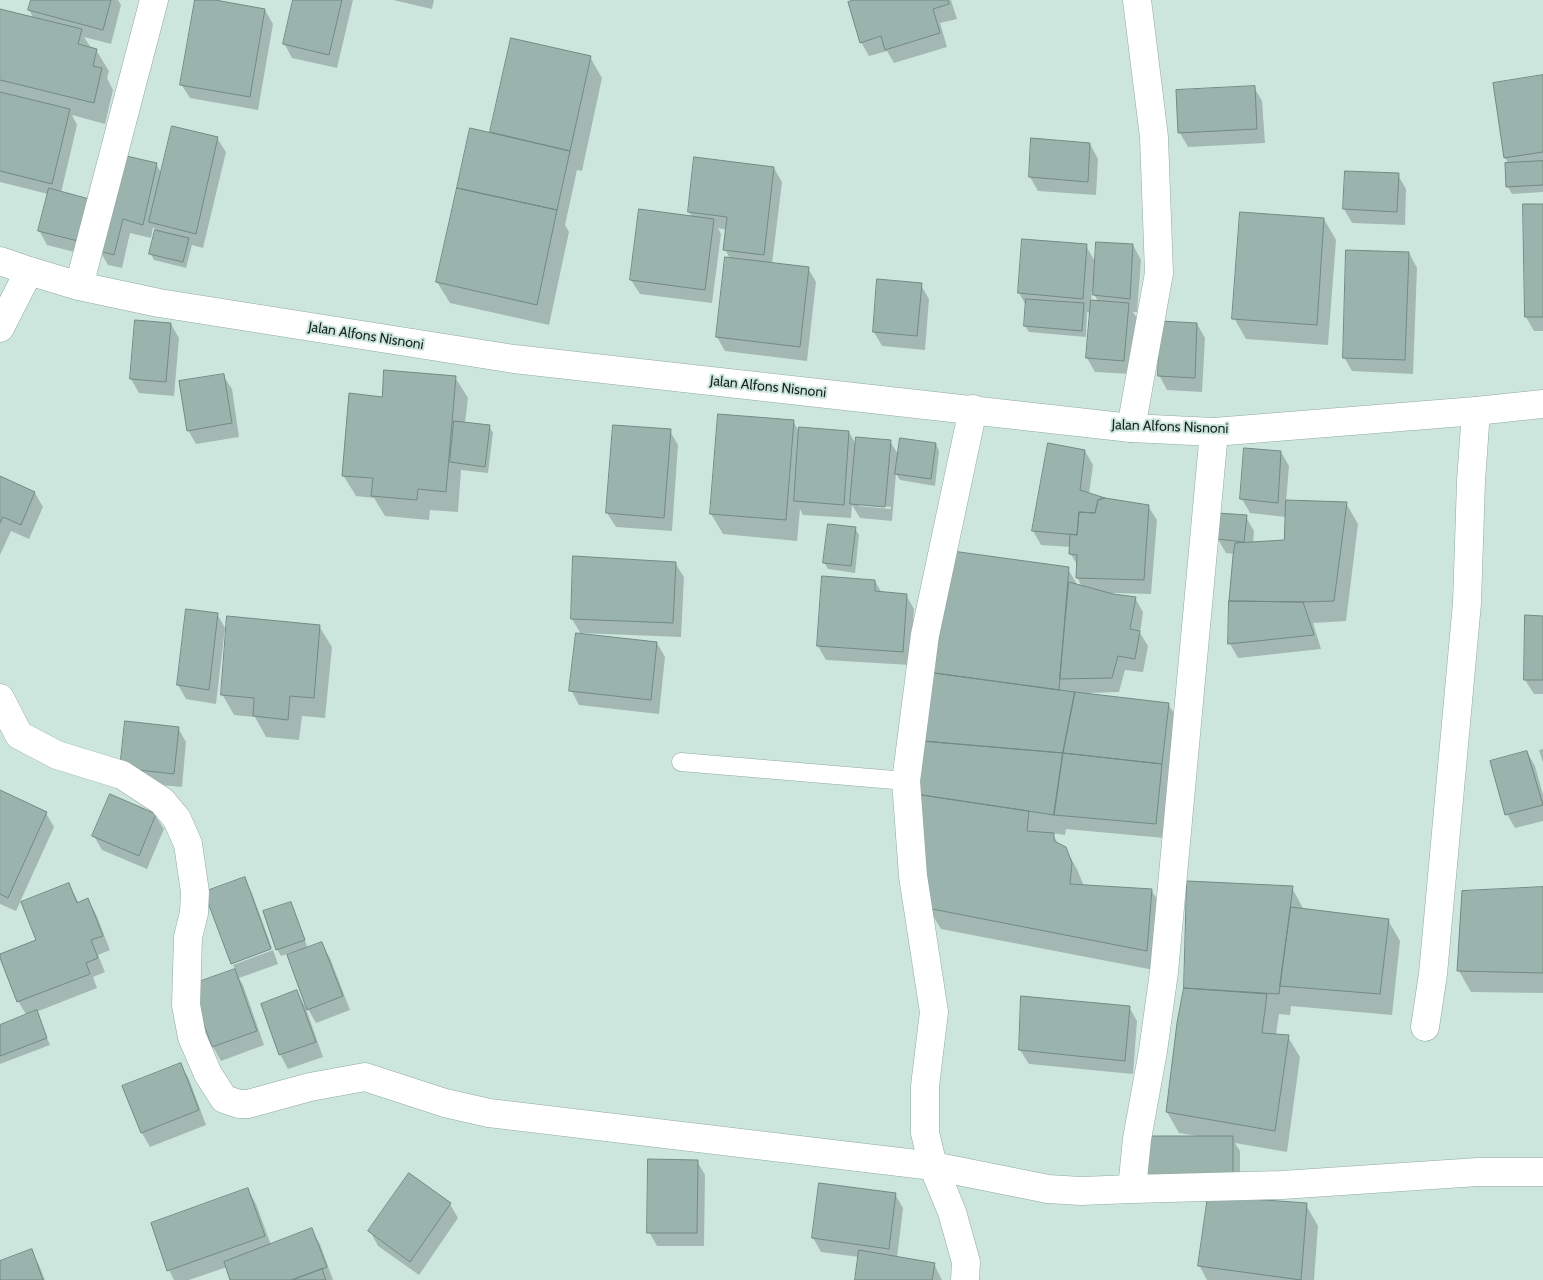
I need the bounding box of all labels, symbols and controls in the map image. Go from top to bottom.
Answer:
street label: Jalan Alfons Nisnoni [307,319,425,353]
street label: Jalan Alfons Nisnoni [709,373,827,401]
street label: Jalan Alfons Nisnoni [1111,417,1229,437]

